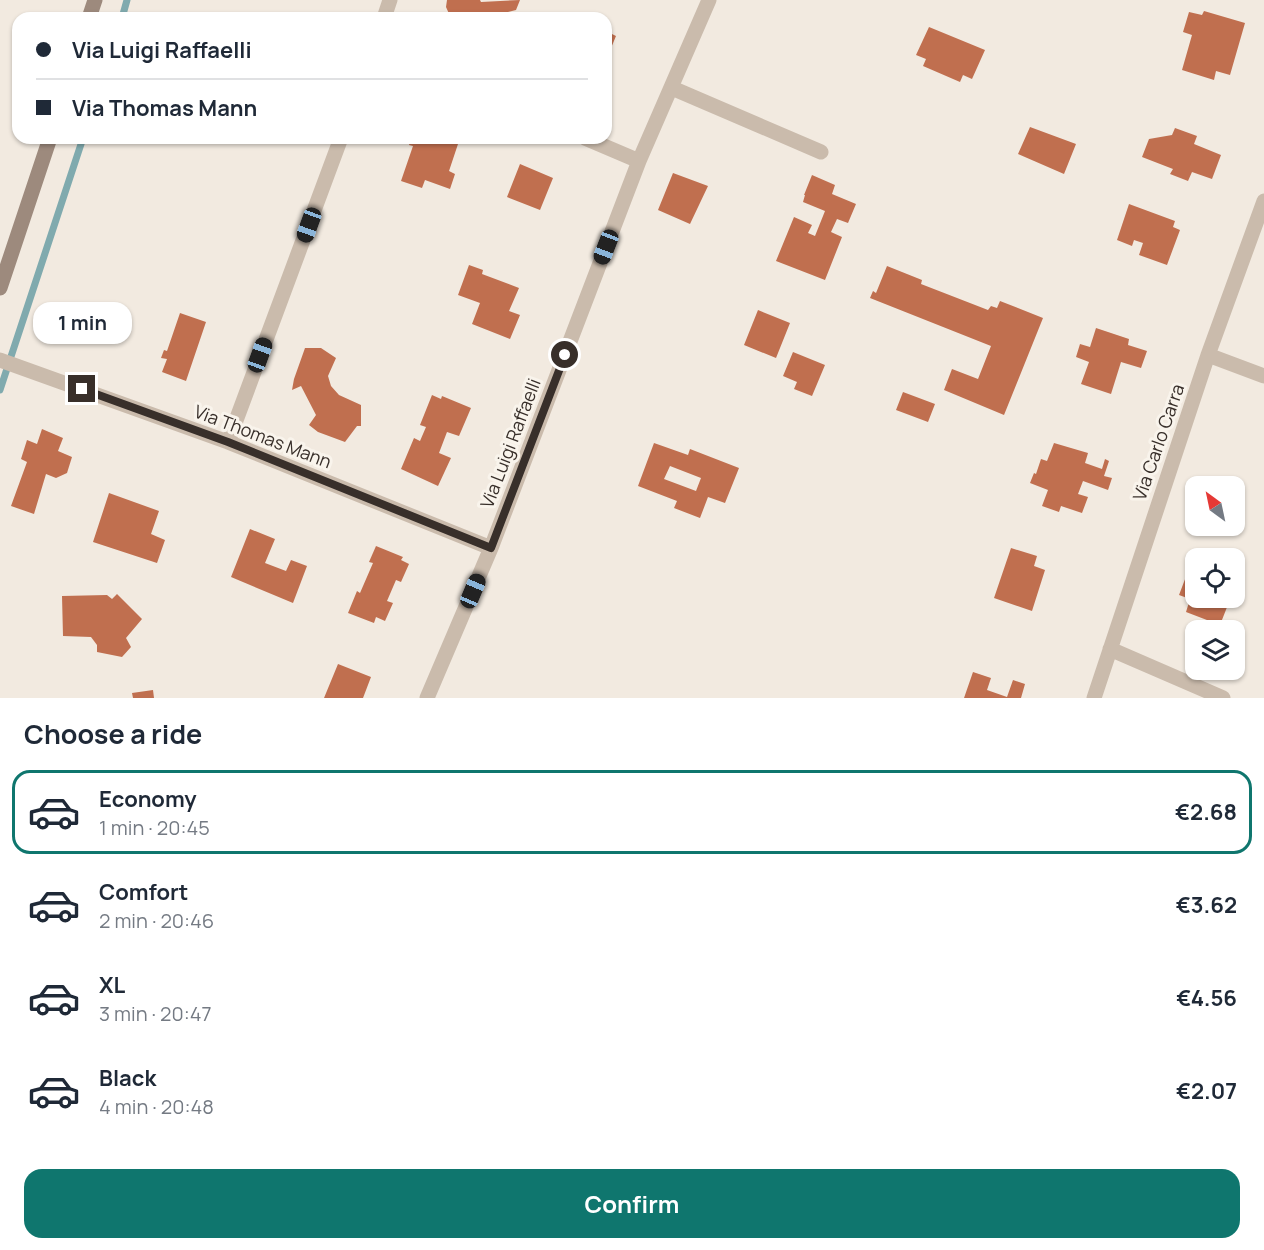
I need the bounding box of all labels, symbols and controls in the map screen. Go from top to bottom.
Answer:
text: Via Luigi Raffaelli [72,35,252,65]
text: Via Thomas Mann [72,93,257,123]
car [294,205,324,245]
car [591,227,621,267]
callout: 1 min [32,302,132,344]
text: 1 min [58,309,107,336]
car [245,335,275,375]
route start [551,341,578,368]
route end [68,375,95,402]
street label: Via Luigi Raffaelli [474,375,546,511]
street label: Via Carlo Carra [1127,381,1189,503]
street label: Via Thomas Mann [191,399,335,473]
north arrow [1185,476,1245,536]
map controls [1185,476,1245,680]
button: locate [1185,548,1245,608]
car [458,571,488,611]
button: layers [1185,620,1245,680]
text: Choose a ride [24,715,202,752]
text: Economy [99,784,197,814]
icon: car [27,785,81,839]
text: €2.68 [1175,797,1237,827]
text: 1 min · 20:45 [99,814,210,841]
text: Comfort [99,877,188,907]
icon: car [27,878,81,932]
text: €3.62 [1176,890,1237,920]
text: 2 min · 20:46 [99,907,214,934]
text: XL [99,970,125,1000]
icon: car [27,971,81,1025]
text: €4.56 [1176,983,1237,1013]
text: 3 min · 20:47 [99,1000,212,1027]
text: Black [99,1063,156,1093]
icon: car [27,1064,81,1118]
text: €2.07 [1176,1076,1237,1106]
text: 4 min · 20:48 [99,1093,214,1120]
button: Confirm [24,1169,1240,1238]

